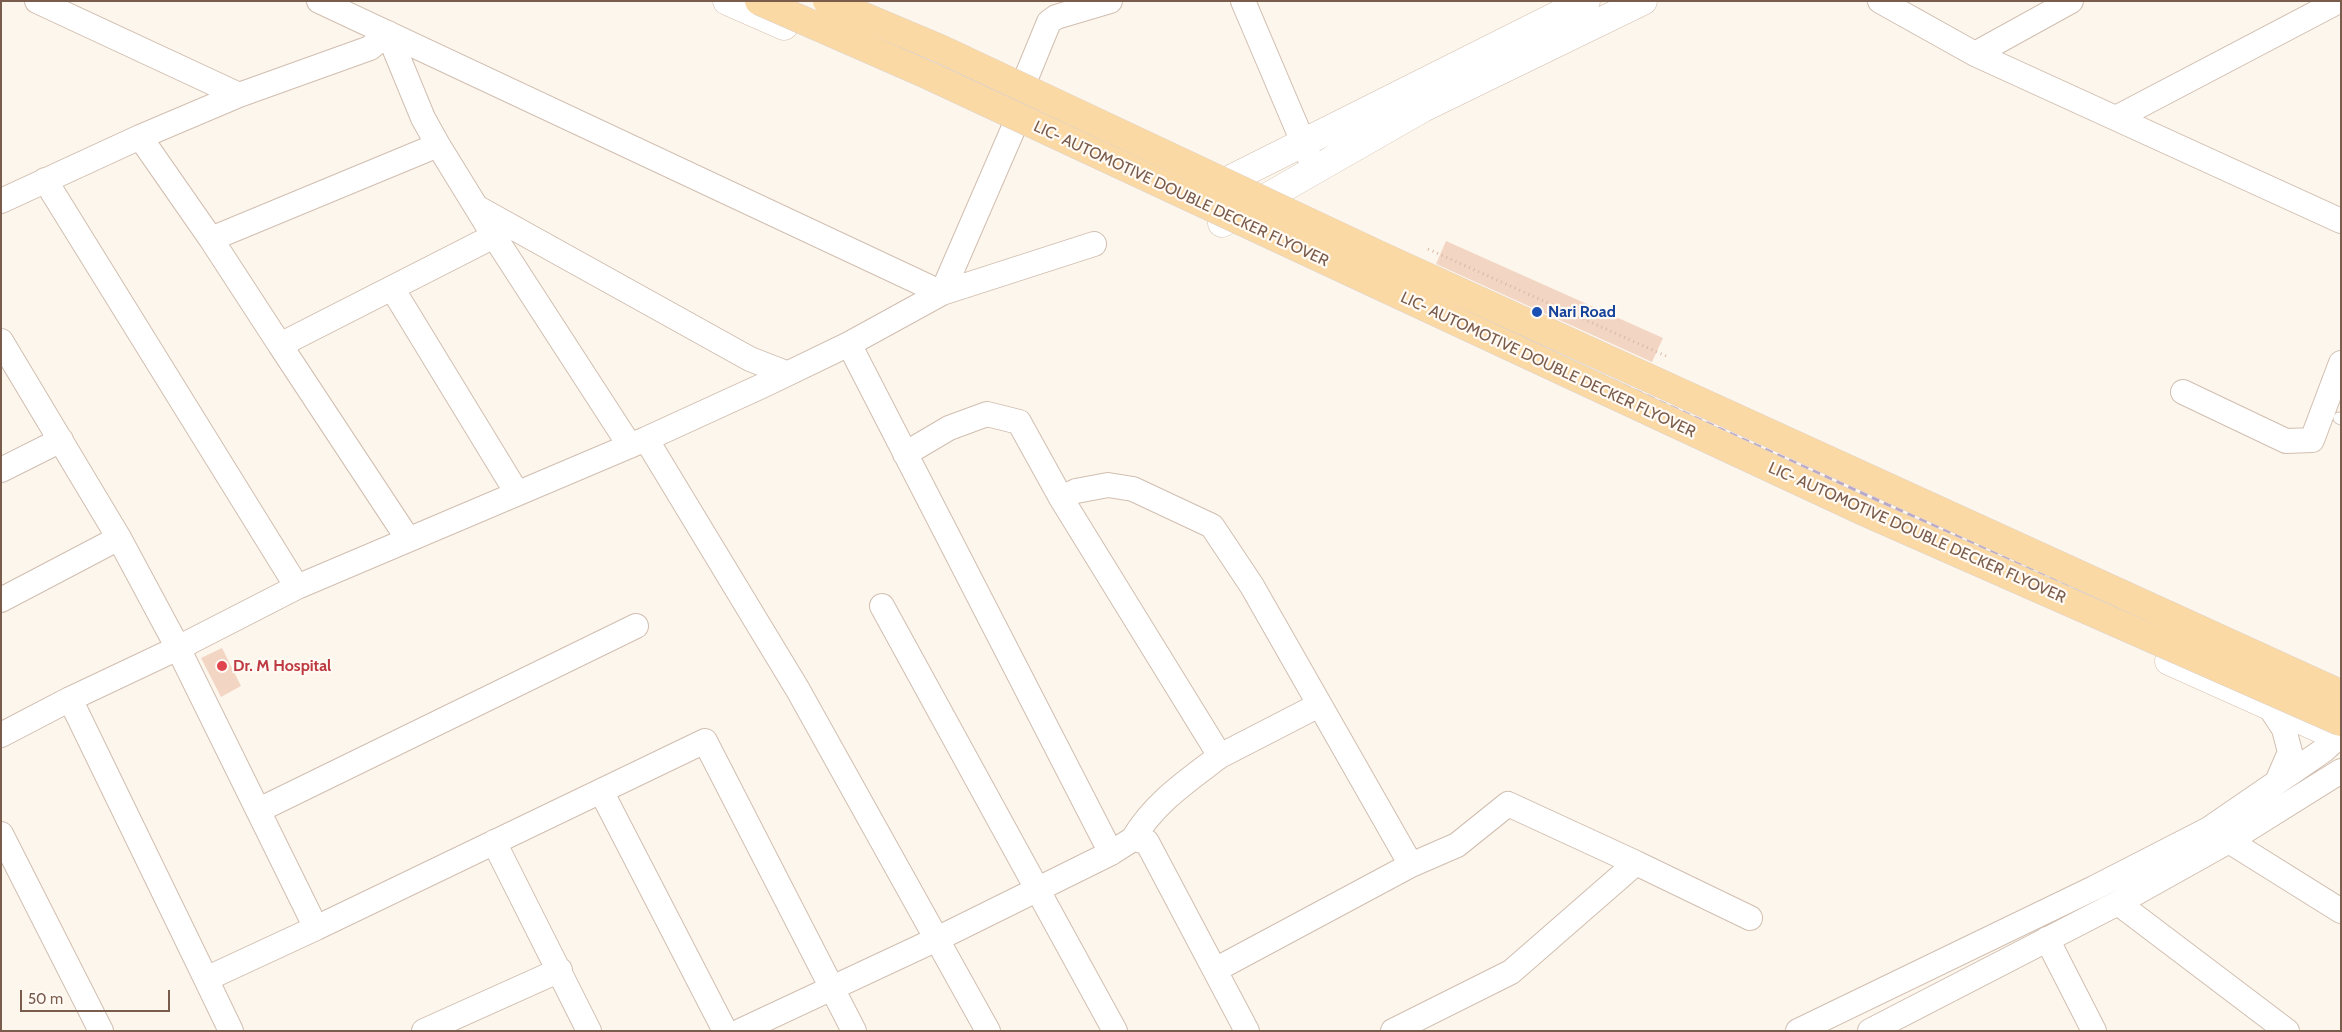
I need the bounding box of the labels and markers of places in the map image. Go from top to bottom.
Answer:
place label: Nari Road [1548,302,1616,322]
marker: Nari Road [1530,305,1544,319]
place label: Dr. M Hospital [233,656,331,676]
marker: Dr. M Hospital [215,659,229,673]

